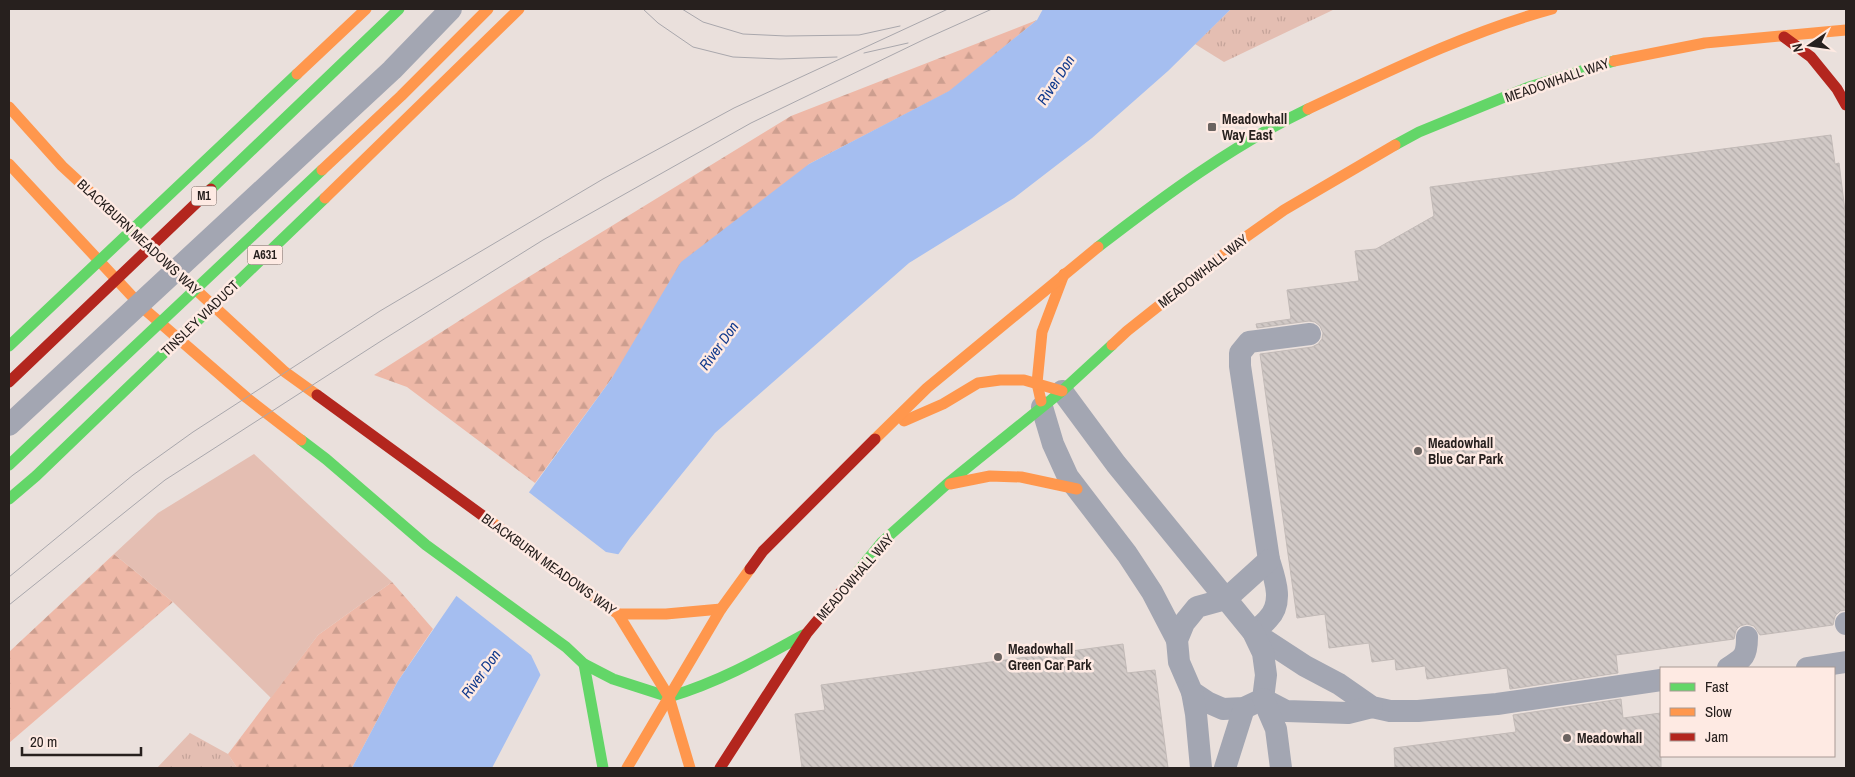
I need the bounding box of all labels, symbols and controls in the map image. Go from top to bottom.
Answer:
north arrow [1785,20,1835,70]
text: N [1788,42,1807,54]
water label: River Don [1032,51,1080,109]
street label: MEADOWHALL WAY [1502,54,1612,106]
place label: Meadowhall Way East [1222,110,1287,144]
marker: Meadowhall Way East [1206,121,1218,133]
street label: BLACKBURN MEADOWS WAY [74,175,205,299]
road number: M1 [192,187,216,206]
street label: MEADOWHALL WAY [1154,230,1252,312]
road number: A631 [248,246,282,264]
street label: TINSLEY VIADUCT [157,276,243,360]
water label: River Don [694,317,743,374]
place label: Meadowhall Blue Car Park [1428,434,1504,468]
marker: Meadowhall Blue Car Park [1412,445,1424,457]
street label: BLACKBURN MEADOWS WAY [478,509,620,619]
street label: MEADOWHALL WAY [812,530,898,624]
place label: Meadowhall Green Car Park [1008,640,1092,674]
water label: River Don [456,645,505,702]
marker: Meadowhall Green Car Park [992,651,1004,663]
legend [1660,667,1835,757]
text: Fast [1705,676,1729,697]
text: Slow [1705,701,1732,722]
scale bar [22,724,141,756]
text: Jam [1705,726,1728,747]
place label: Meadowhall [1577,729,1642,747]
text: 20 m [30,731,57,752]
marker: Meadowhall [1561,732,1573,744]

